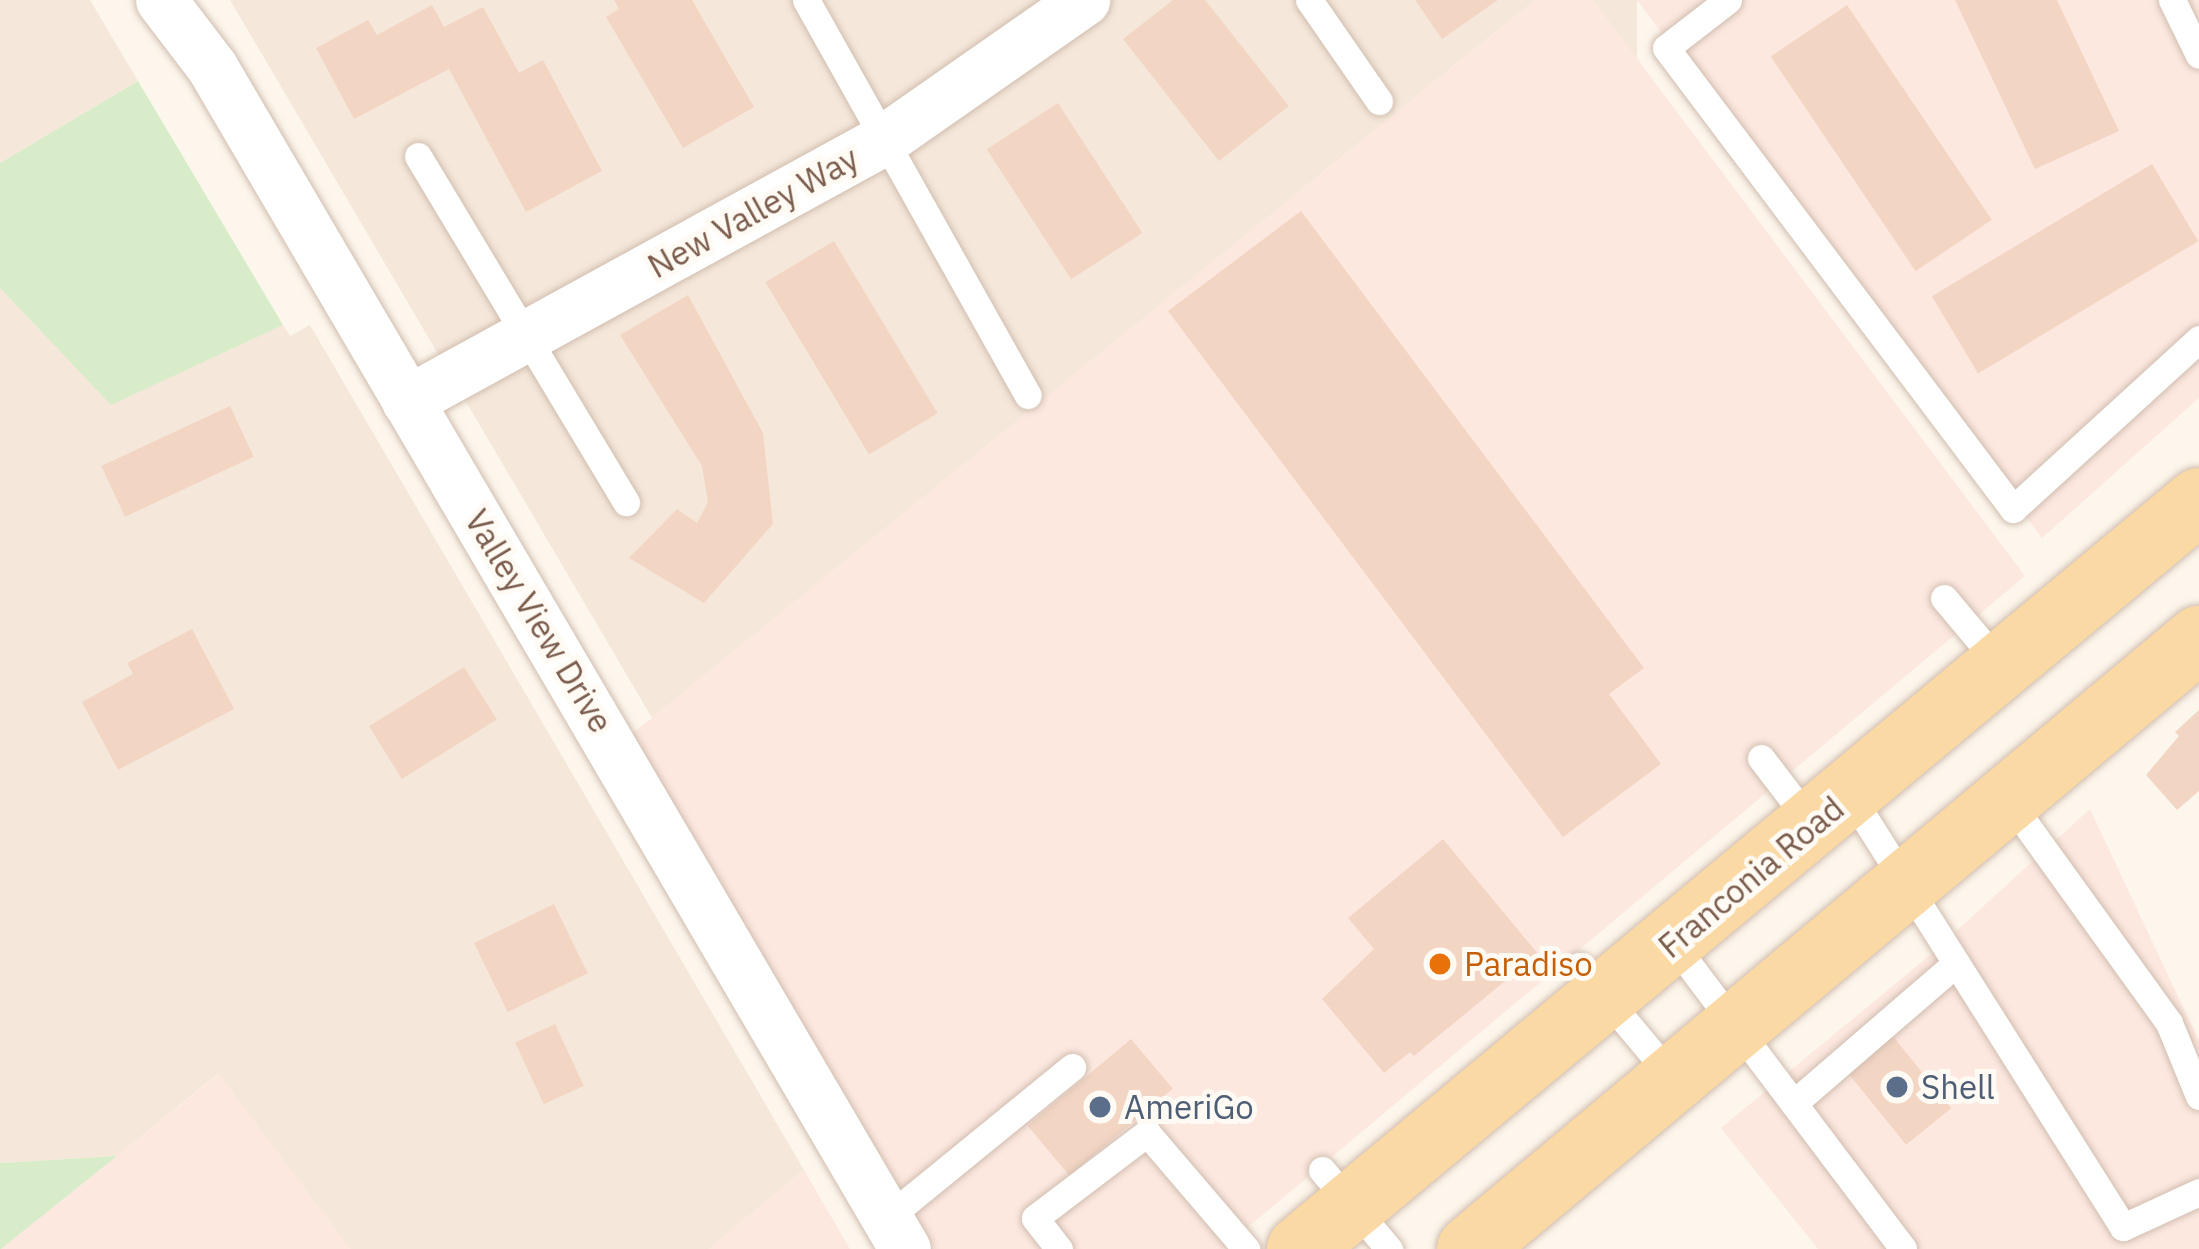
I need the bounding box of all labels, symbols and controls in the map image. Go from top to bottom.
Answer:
street label: New Valley Way [641,138,865,286]
street label: Valley View Drive [457,502,621,740]
street label: Franconia Road [1650,788,1852,966]
place label: Paradiso [1464,944,1593,984]
marker: Paradiso [1427,951,1453,977]
place label: Shell [1921,1067,1995,1107]
marker: Shell [1884,1074,1910,1100]
place label: AmeriGo [1124,1087,1254,1127]
marker: AmeriGo [1087,1094,1113,1120]

